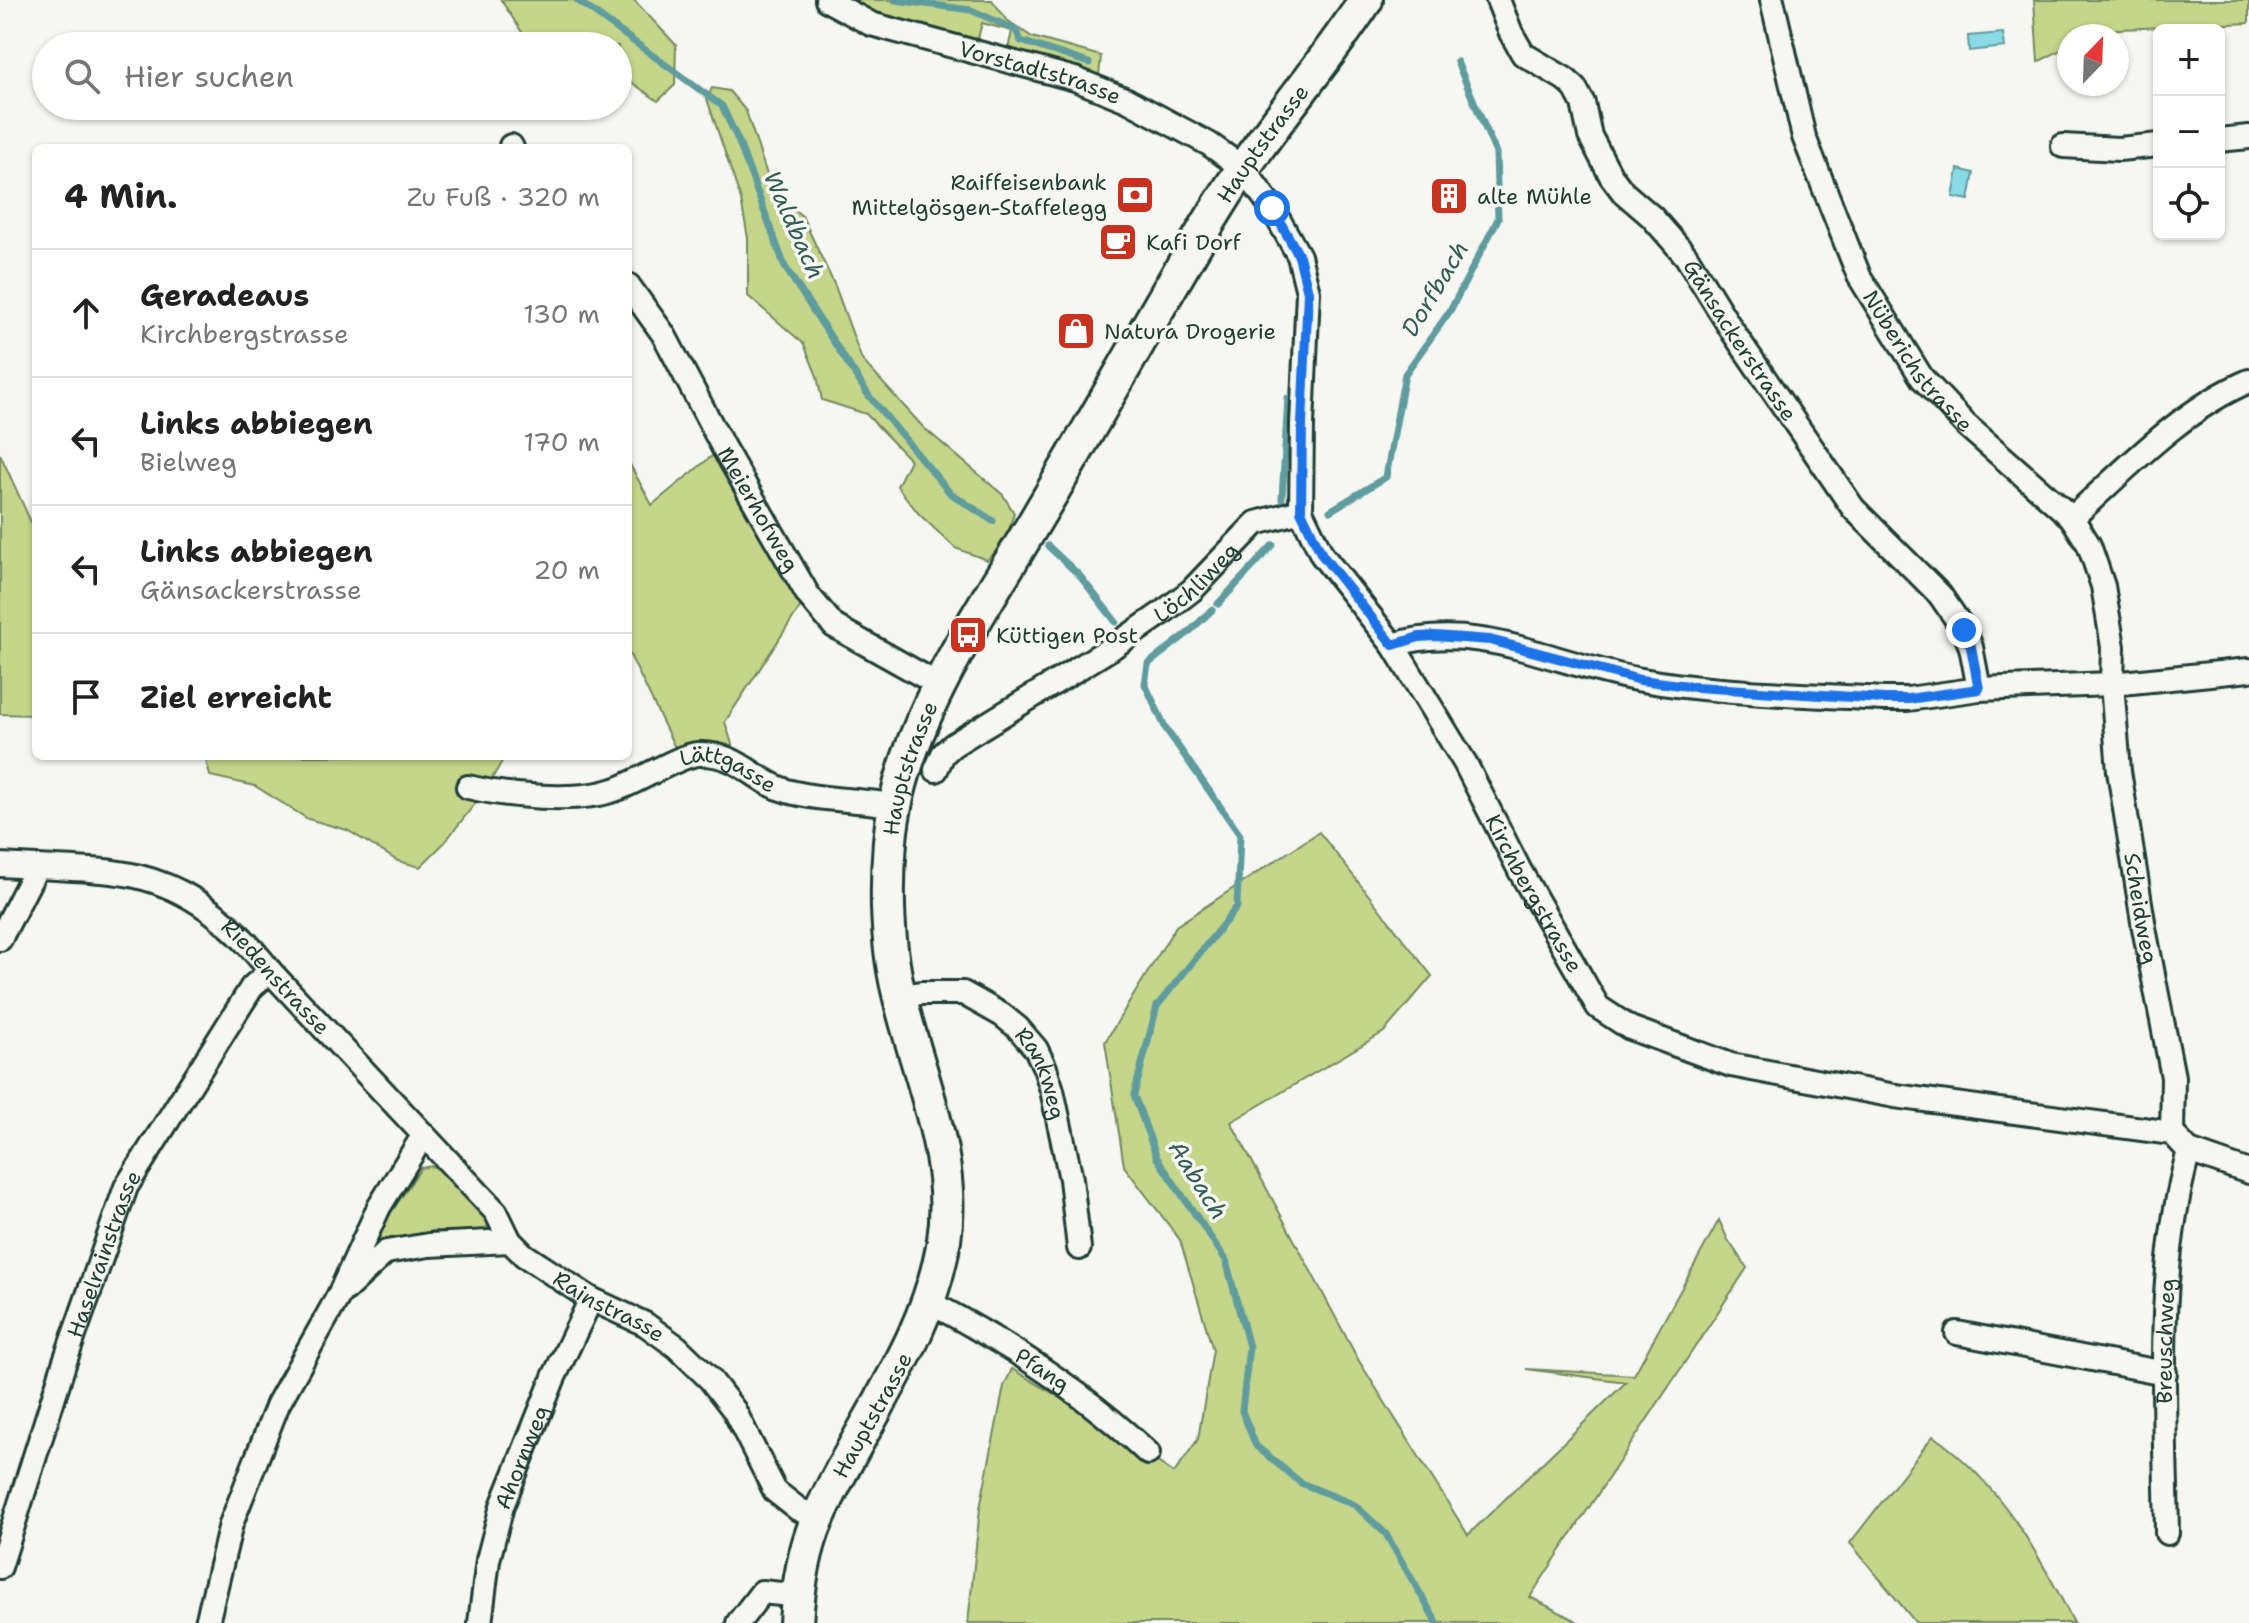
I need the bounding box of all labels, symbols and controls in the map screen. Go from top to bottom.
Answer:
north arrow [2057,24,2129,96]
map controls [2153,24,2225,240]
button: + [2153,24,2225,96]
search box [32,32,632,120]
street label: Vorstadtstrasse [956,34,1126,111]
icon: search [60,54,104,98]
text: Hier suchen [124,56,294,97]
street label: Hauptstrasse [1210,78,1315,208]
button: − [2153,96,2225,168]
water label: Waldbach [756,166,832,284]
place label: Raiffeisenbank Mittelgösgen-Staffelegg [851,168,1107,222]
button: locate [2153,168,2225,240]
text: 4 Min. [64,173,177,219]
bank icon: Raiffeisenbank Mittelgösgen-Staffelegg [1114,174,1156,216]
building icon: alte Mühle [1428,175,1470,217]
text: Zu Fuß · 320 m [407,179,600,214]
place label: alte Mühle [1477,182,1592,211]
route start [1254,190,1290,226]
cafe icon: Kafi Dorf [1097,221,1139,263]
place label: Kafi Dorf [1146,228,1242,257]
water label: Dorfbach [1394,235,1476,343]
street label: Gänsackerstrasse [1677,254,1804,427]
text: Geradeaus [140,275,309,316]
street label: Nüberichstrasse [1857,284,1980,438]
icon: ahead [64,291,108,335]
text: 130 m [523,296,600,331]
shop icon: Natura Drogerie [1055,310,1097,352]
text: Kirchbergstrasse [140,316,349,351]
place label: Natura Drogerie [1104,317,1276,346]
text: Links abbiegen [140,403,373,444]
icon: left [64,419,108,463]
text: 170 m [523,424,600,459]
street label: Meierhofweg [711,441,806,577]
text: Bielweg [140,444,237,479]
text: Links abbiegen [140,531,373,572]
street label: Löchliweg [1148,536,1245,629]
icon: left [64,547,108,591]
text: 20 m [533,552,600,587]
text: Gänsackerstrasse [140,572,362,607]
route end [1946,612,1982,648]
bus stop icon: Küttigen Post [947,614,989,656]
place label: Küttigen Post [996,621,1138,650]
icon: arrive [64,675,108,719]
text: Ziel erreicht [140,677,332,718]
street label: Hauptstrasse [876,696,944,837]
street label: Lättgasse [675,739,782,799]
street label: Kirchbergstrasse [1479,809,1590,978]
street label: Scheidweg [2118,851,2165,967]
street label: Riedenstrasse [215,912,337,1041]
street label: Rankweg [1009,1021,1072,1122]
water label: Aabach [1161,1134,1235,1226]
street label: Haselrainstrasse [60,1164,148,1341]
street label: Rainstrasse [548,1264,671,1348]
street label: Breuschweg [2149,1277,2182,1404]
street label: Pfang [1010,1341,1076,1398]
street label: Hauptstrasse [826,1347,918,1483]
street label: Ahornweg [488,1401,556,1513]

